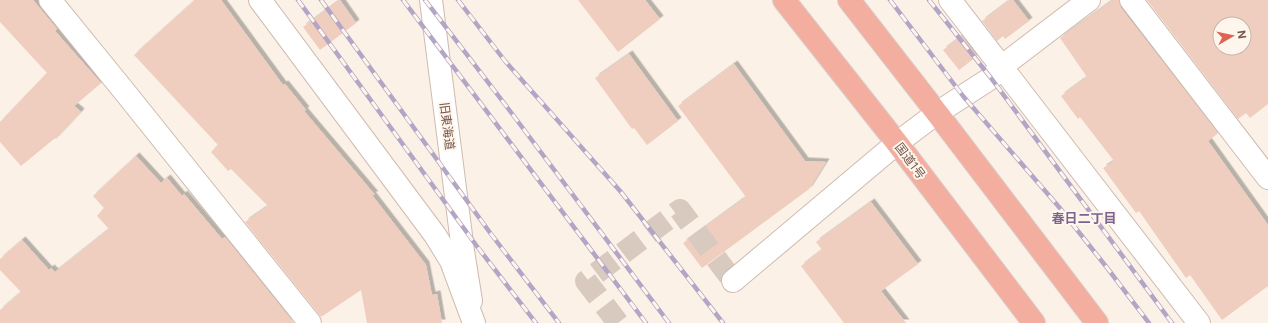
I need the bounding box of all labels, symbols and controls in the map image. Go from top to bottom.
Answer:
north arrow [1212,16,1252,56]
text: N [1234,29,1249,40]
street label: 旧東海道 [437,101,458,151]
street label: 国道1号 [892,140,929,182]
district label: 春日二丁目 [1051,210,1117,226]

